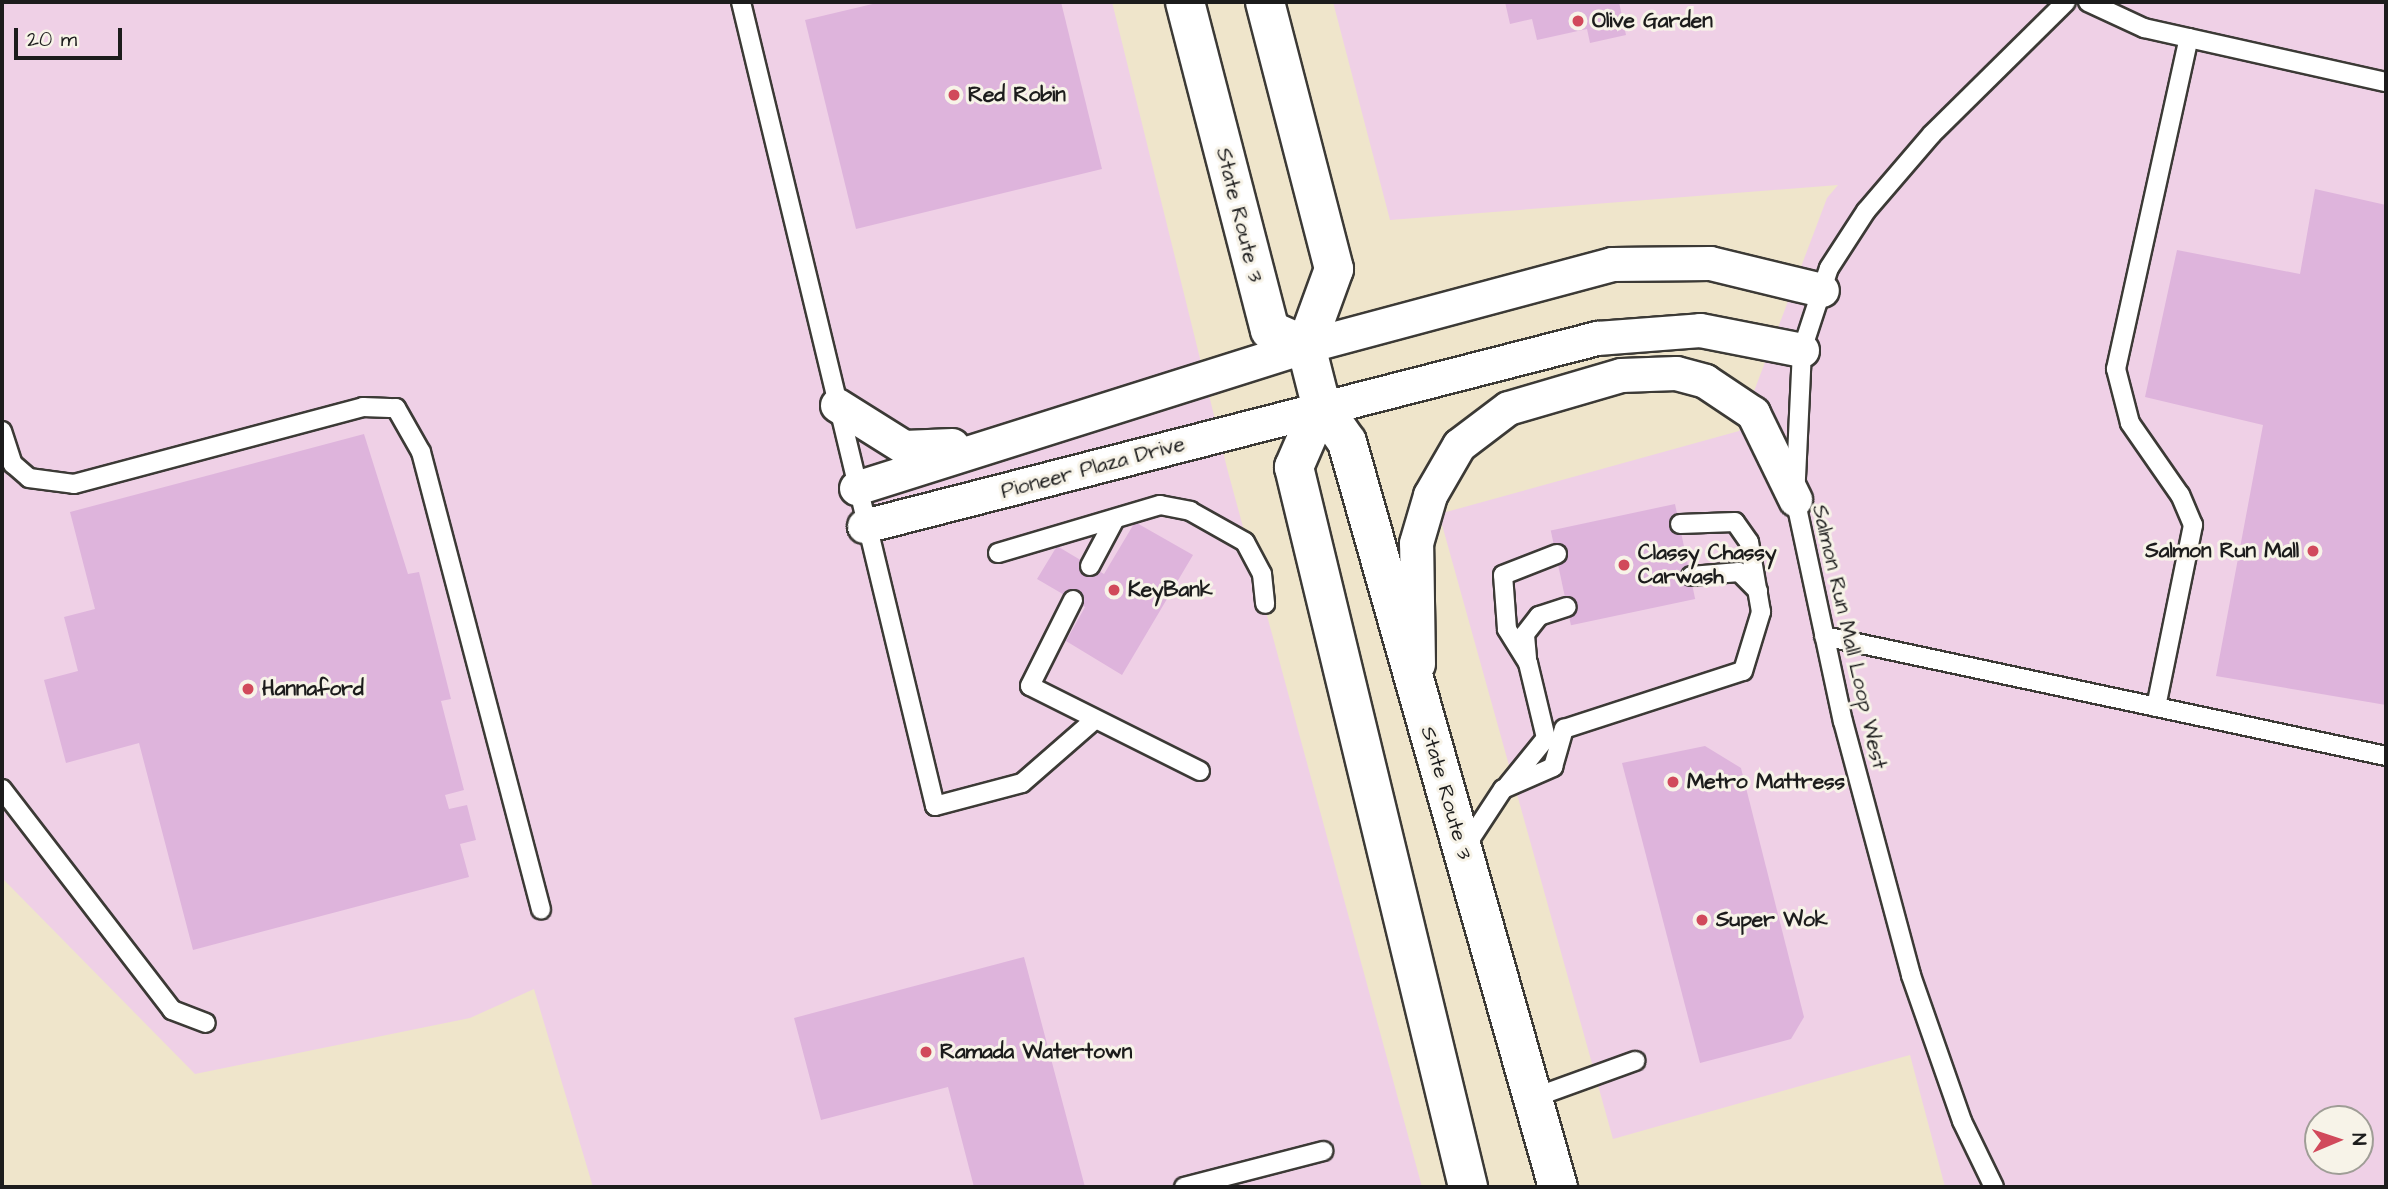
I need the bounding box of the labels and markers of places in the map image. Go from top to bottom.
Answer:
place label: Olive Garden [1592,8,1713,34]
marker: Olive Garden [1570,13,1586,29]
place label: Red Robin [968,82,1066,108]
marker: Red Robin [946,87,962,103]
place label: Salmon Run Mall [2145,538,2299,564]
place label: Classy Chassy Carwash [1638,540,1776,590]
marker: Salmon Run Mall [2305,543,2321,559]
marker: Classy Chassy Carwash [1616,557,1632,573]
place label: KeyBank [1128,577,1213,603]
marker: KeyBank [1106,582,1122,598]
place label: Hannaford [262,676,364,702]
marker: Hannaford [240,681,256,697]
place label: Metro Mattress [1687,769,1845,795]
marker: Metro Mattress [1665,774,1681,790]
place label: Super Wok [1716,907,1828,933]
marker: Super Wok [1694,912,1710,928]
place label: Ramada Watertown [940,1039,1132,1065]
marker: Ramada Watertown [918,1044,934,1060]

